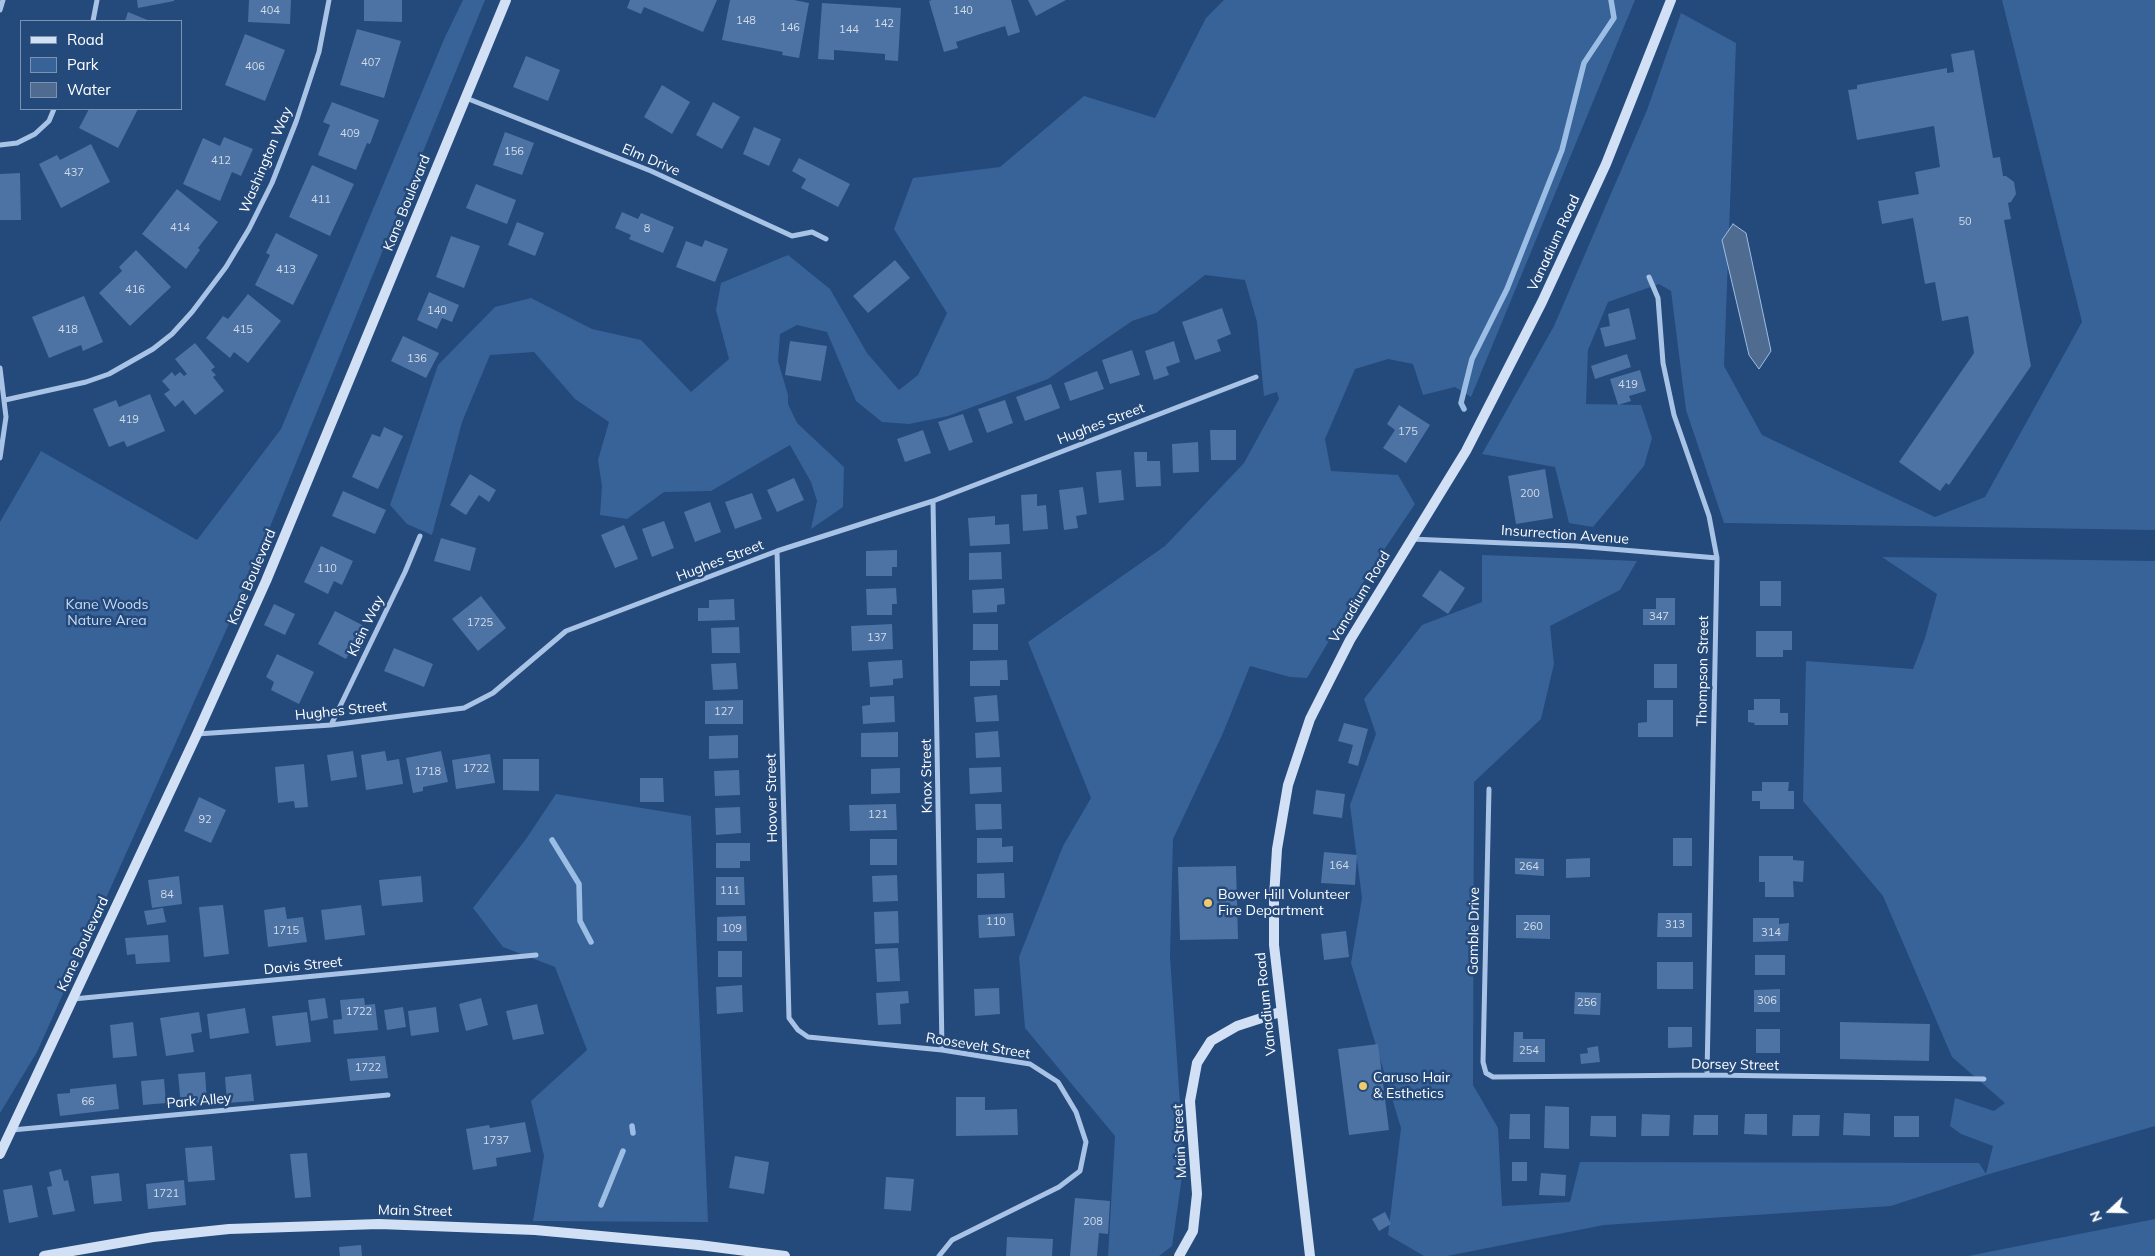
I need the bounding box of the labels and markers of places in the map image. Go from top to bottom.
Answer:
place label: Bower Hill Volunteer Fire Department [1218,887,1350,920]
marker: Bower Hill Volunteer Fire Department [1202,897,1214,909]
place label: Caruso Hair & Esthetics [1373,1070,1450,1102]
marker: Caruso Hair & Esthetics [1357,1080,1369,1092]

